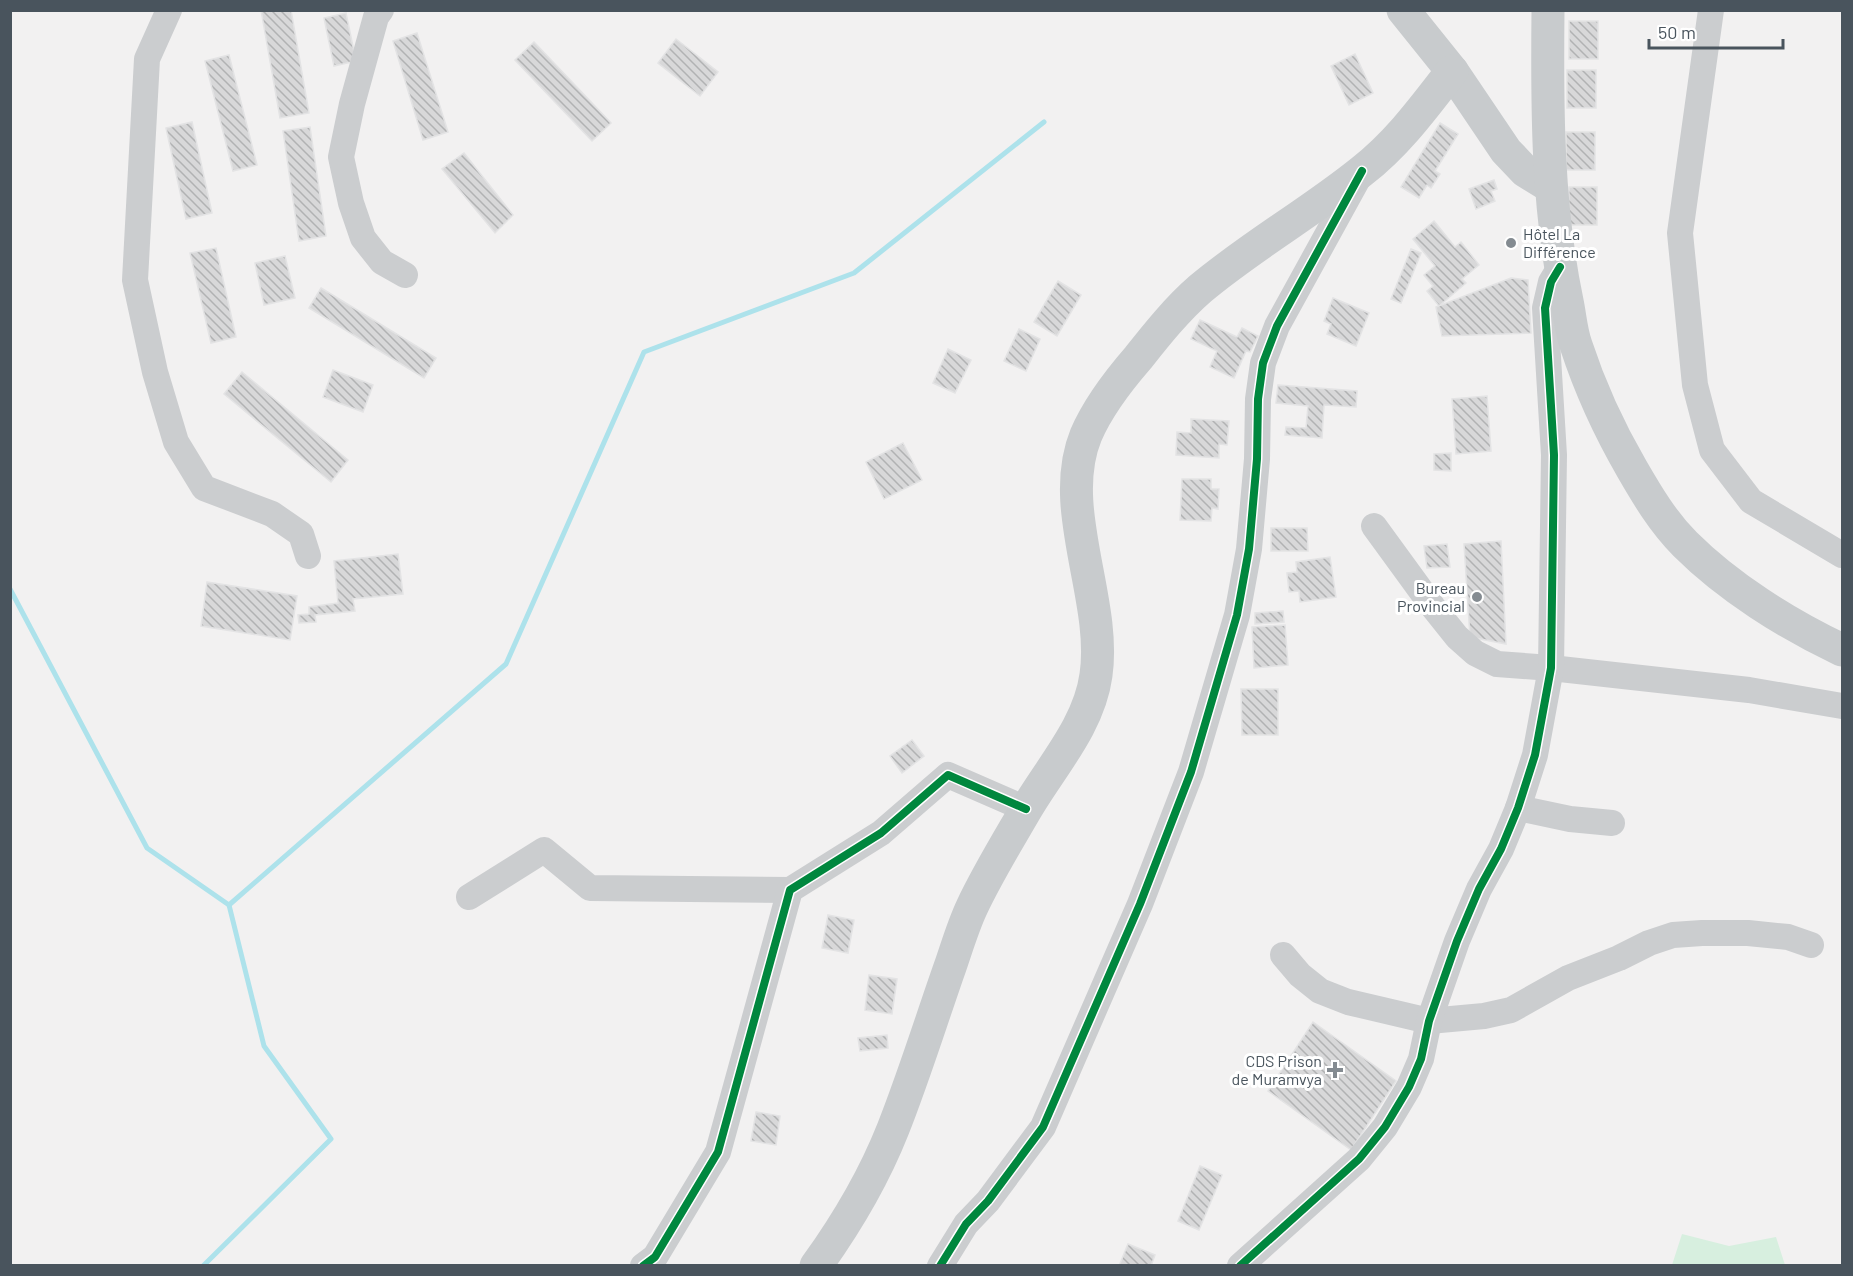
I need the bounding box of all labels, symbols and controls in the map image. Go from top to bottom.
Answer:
scale bar [1649,12,1782,50]
text: 50 m [1658,21,1696,43]
place label: Hôtel La Différence [1523,224,1596,261]
marker: Hôtel La Différence [1504,236,1518,250]
place label: Bureau Provincial [1397,578,1465,615]
marker: Bureau Provincial [1470,590,1484,604]
place label: CDS Prison de Muramvya [1231,1051,1322,1088]
marker: CDS Prison de Muramvya [1326,1061,1344,1079]

